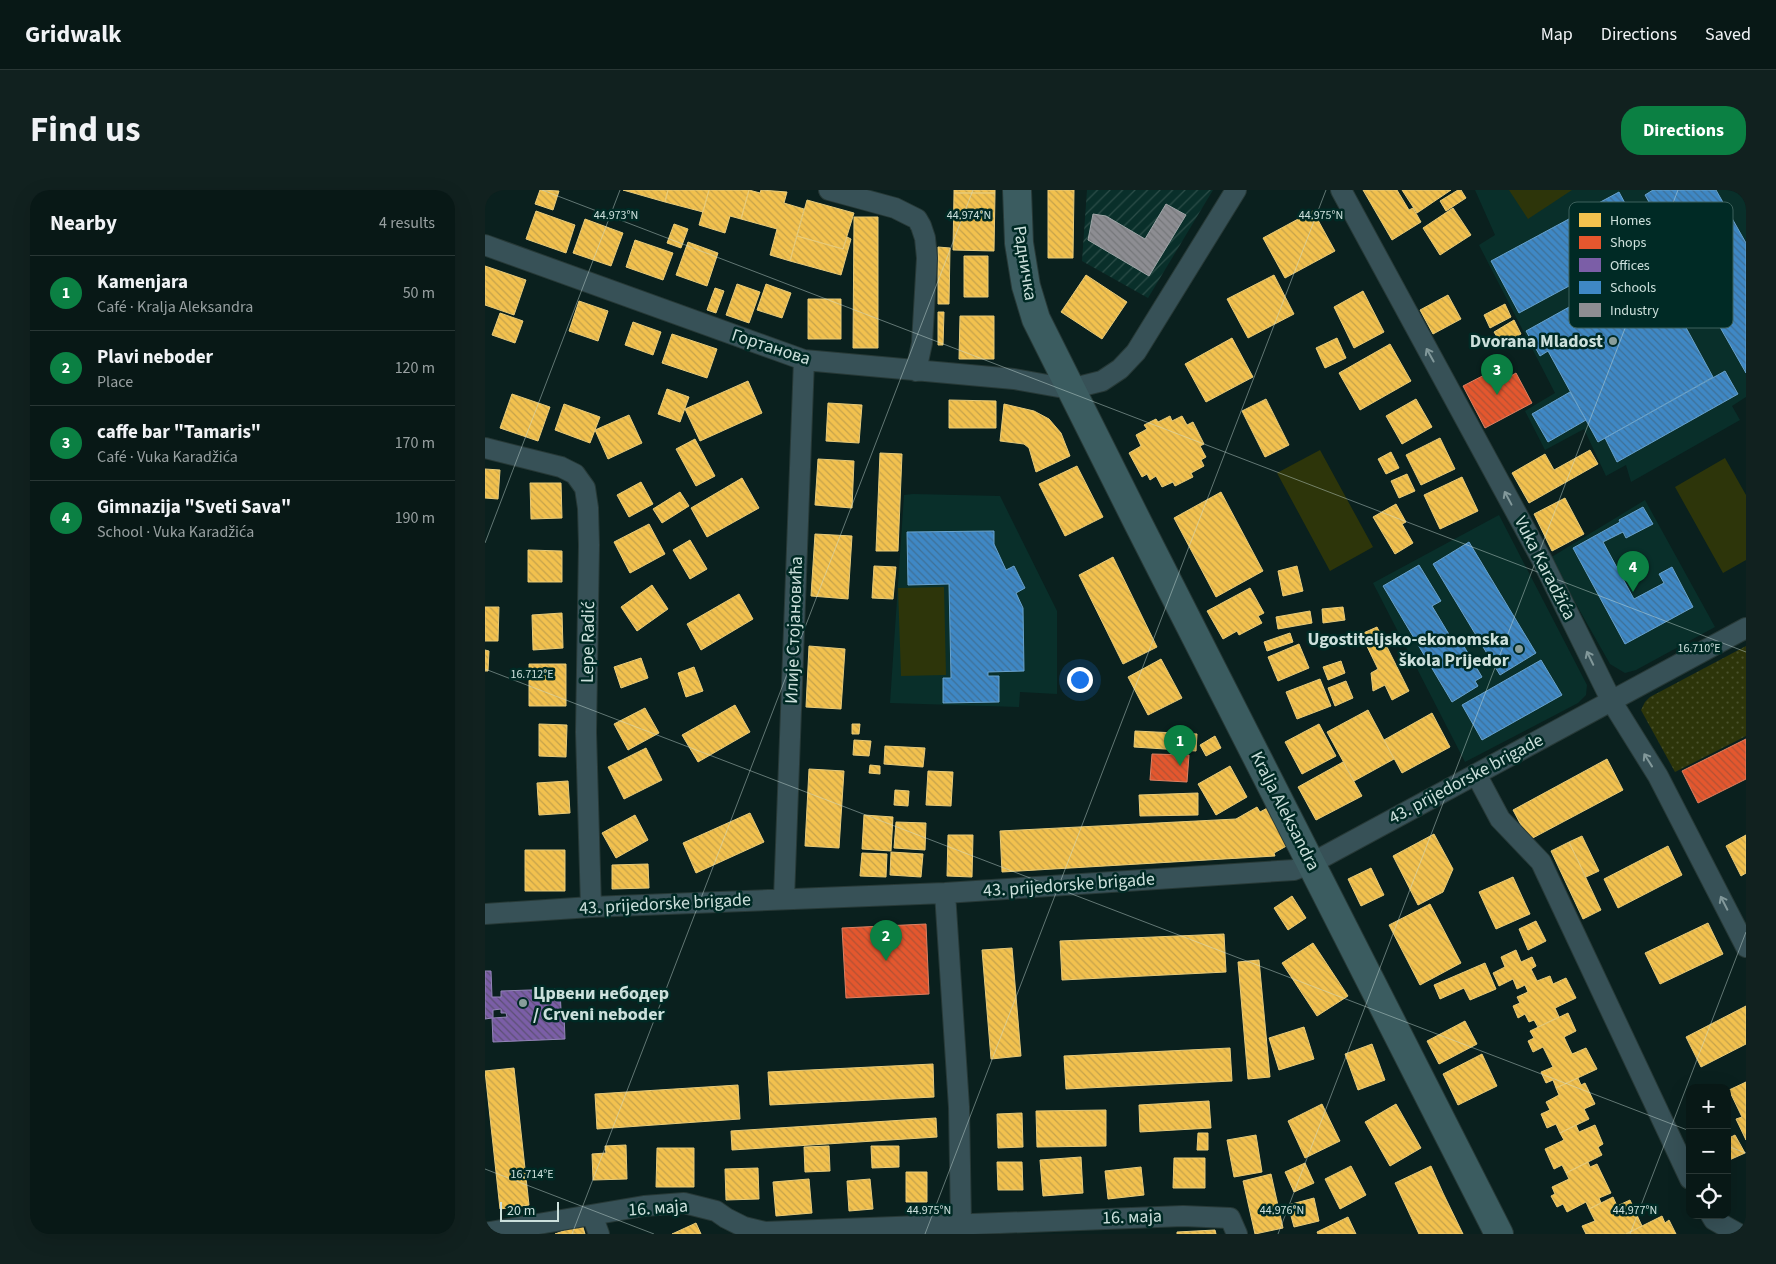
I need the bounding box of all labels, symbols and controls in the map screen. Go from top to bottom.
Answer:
text: Gridwalk [25,17,121,52]
text: Map [1541,22,1573,47]
text: Directions [1601,22,1677,47]
text: Saved [1705,22,1751,47]
text: Find us [30,105,140,155]
button: Directions [1621,106,1746,155]
legend [1569,202,1733,328]
text: 44.973°N [594,207,638,224]
text: 44.974°N [947,207,991,224]
text: 44.975°N [1299,207,1343,224]
text: Nearby [50,208,117,238]
text: Homes [1610,211,1651,231]
text: 4 results [379,212,435,234]
street label: Радничка [1007,224,1043,302]
text: Shops [1610,233,1646,253]
text: Offices [1610,256,1650,276]
text: Kamenjara [97,269,188,296]
text: Schools [1610,278,1656,298]
text: 1 [62,282,70,304]
text: 50 m [403,282,435,304]
text: Café · Kralja Aleksandra [97,296,253,318]
text: Industry [1610,301,1659,321]
street label: Гортанова [728,323,814,371]
place label: Dvorana Mladost [1470,329,1603,354]
marker: Dvorana Mladost [1607,335,1619,347]
text: Plavi neboder [97,344,213,371]
one-way arrow [1425,348,1435,363]
pin: 3 [1481,354,1513,395]
text: 2 [62,357,70,379]
text: 120 m [395,357,435,379]
text: Place [97,371,133,393]
text: caffe bar "Tamaris" [97,419,261,446]
text: 3 [62,432,70,454]
text: 170 m [395,432,435,454]
text: Café · Vuka Karadžića [97,446,238,468]
one-way arrow [1503,490,1513,505]
text: Gimnazija "Sveti Sava" [97,494,291,521]
text: 4 [62,507,70,529]
text: 190 m [395,507,435,529]
street label: Vuka Karadžića [1508,512,1582,624]
text: School · Vuka Karadžića [97,521,254,543]
pin: 4 [1617,551,1649,592]
street label: Илије Стојановића [779,556,809,704]
street label: Lepe Radić [575,601,601,683]
place label: Ugostiteljsko-ekonomska škola Prijedor [1307,627,1510,673]
text: 16.710°E [1677,640,1721,657]
marker: Ugostiteljsko-ekonomska škola Prijedor [1513,643,1525,655]
one-way arrow [1585,651,1594,666]
text: 16.712°E [510,666,554,683]
your location [1067,667,1093,693]
pin: 1 [1164,725,1196,766]
street label: 43. prijedorske brigade [1384,728,1548,830]
street label: Kralja Aleksandra [1244,747,1326,875]
one-way arrow [1643,753,1653,767]
street label: 43. prijedorske brigade [982,867,1156,903]
street label: 43. prijedorske brigade [578,887,752,921]
one-way arrow [1719,896,1729,911]
pin: 2 [870,920,902,961]
place label: Црвени небодер / Crveni neboder [533,981,669,1027]
marker: Црвени небодер / Crveni neboder [517,997,529,1009]
map controls [1686,1084,1731,1219]
button: + [1686,1084,1731,1129]
button: − [1686,1129,1731,1174]
text: 16.714°E [510,1166,554,1183]
button: locate [1686,1174,1731,1219]
street label: 16. маја [627,1193,689,1223]
scale bar [500,1199,559,1222]
text: 20 m [507,1201,535,1221]
text: 44.975°N [907,1202,951,1219]
text: 44.976°N [1260,1202,1304,1219]
text: 44.977°N [1613,1202,1657,1219]
street label: 16. маја [1102,1203,1162,1231]

